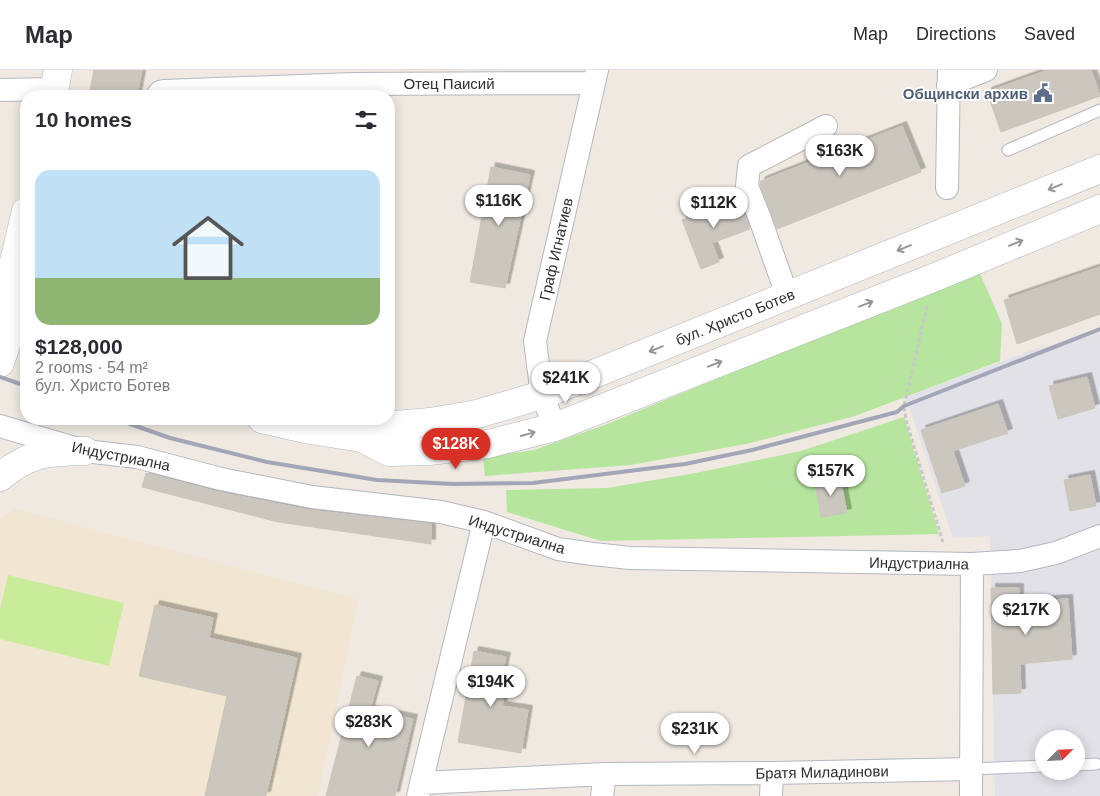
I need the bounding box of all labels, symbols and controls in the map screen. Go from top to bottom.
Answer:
text: Map [25,21,73,48]
text: Map [853,24,888,44]
text: Directions [916,24,996,44]
text: Saved [1024,24,1075,44]
street label: Отец Паисий [403,75,495,92]
public building icon: Общински архив [1032,82,1054,104]
place label: Общински архив [903,85,1028,102]
icon: filters [352,106,380,134]
text: 10 homes [35,108,132,131]
pin: $163K [805,134,875,177]
text: $163K [816,142,864,159]
one-way arrow [1048,183,1063,192]
pin: $116K [464,184,534,227]
pin: $112K [679,186,749,229]
text: $116K [476,192,522,209]
text: $112K [691,194,737,211]
street label: Граф Игнатиев [536,196,576,302]
icon: home [163,203,253,293]
one-way arrow [1009,238,1024,247]
one-way arrow [897,243,912,253]
street label: бул. Христо Ботев [673,285,797,349]
one-way arrow [858,299,873,308]
text: $128,000 [35,335,123,358]
one-way arrow [649,345,664,354]
text: 2 rooms · 54 m² [35,359,148,376]
one-way arrow [706,359,722,368]
pin: $241K [531,362,601,404]
text: $241K [542,369,590,386]
text: бул. Христо Ботев [35,377,170,394]
pin: $128K [421,428,491,470]
one-way arrow [519,429,535,438]
text: $128K [432,435,480,452]
street label: Индустриална [70,438,172,474]
pin: $157K [796,454,866,497]
text: $157K [807,462,855,479]
street label: Индустриална [467,511,568,557]
street label: Индустриална [869,554,970,572]
pin: $217K [991,594,1061,636]
text: $217K [1002,601,1050,618]
pin: $194K [456,666,526,708]
text: $194K [467,673,515,690]
pin: $283K [334,706,404,748]
pin: $231K [660,712,730,755]
text: $283K [345,713,393,730]
text: $231K [671,720,719,737]
north arrow [1035,730,1085,780]
map controls [1035,730,1085,780]
street label: Братя Миладинови [755,762,889,782]

